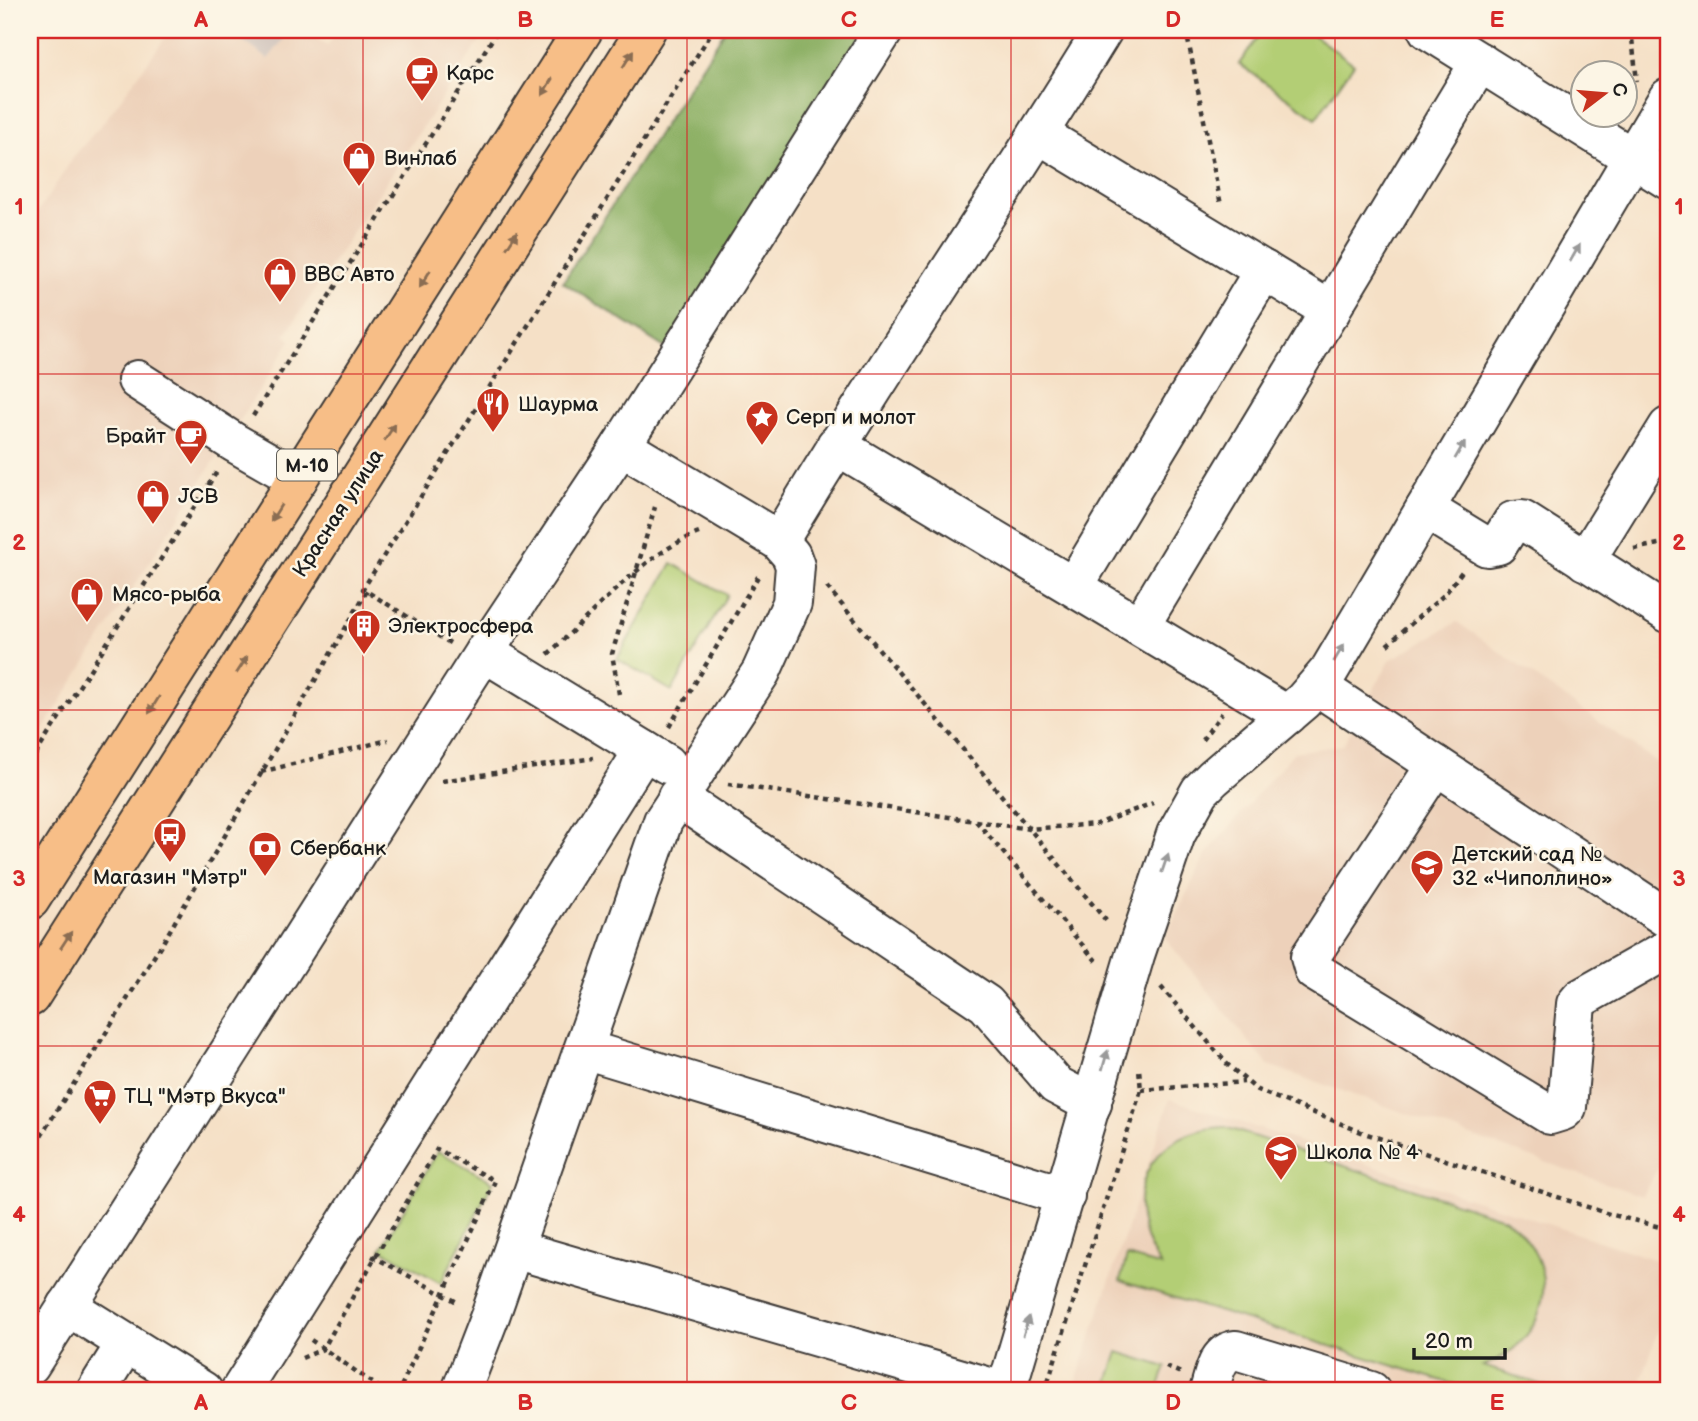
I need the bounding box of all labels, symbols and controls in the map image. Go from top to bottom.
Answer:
text: A [193,6,209,34]
text: B [517,6,533,34]
text: C [841,6,857,34]
text: D [1165,6,1181,34]
text: E [1490,6,1505,34]
one-way arrow [621,49,634,69]
cafe icon: Карс [403,54,441,103]
north arrow [1568,60,1638,130]
place label: Карс [446,61,494,86]
one-way arrow [540,78,553,97]
text: С [1606,80,1632,99]
shop icon: Винлаб [340,139,378,188]
place label: Винлаб [384,146,457,171]
text: 1 [14,193,24,221]
text: 1 [1674,193,1684,221]
one-way arrow [506,230,519,250]
one-way arrow [1569,244,1581,263]
shop icon: ВВС Авто [261,255,299,304]
place label: ВВС Авто [304,262,395,287]
one-way arrow [418,270,431,289]
restaurant icon: Шаурма [474,385,512,434]
place label: Шаурма [518,392,599,417]
place icon: Серп и молот [743,398,781,447]
place label: Серп и молот [786,405,916,430]
cafe icon: Брайт [172,417,210,466]
one-way arrow [384,422,397,442]
place label: Брайт [105,424,166,449]
one-way arrow [1454,440,1466,459]
street label: Красная улица [288,444,389,582]
road number: М-10 [277,450,337,480]
shop icon: JCB [134,477,172,526]
place label: JCB [178,484,218,509]
one-way arrow [270,503,283,522]
text: 2 [12,529,26,557]
text: 2 [1672,529,1686,557]
shop icon: Мясо-рыба [68,575,106,624]
place label: Мясо-рыба [112,582,222,607]
building icon: Электросфера [345,607,383,656]
place label: Электросфера [388,614,534,639]
one-way arrow [1333,644,1345,663]
one-way arrow [235,655,248,675]
one-way arrow [148,695,161,714]
bus stop icon: Магазин "Мэтр" [151,815,189,864]
bank icon: Сбербанк [246,829,284,878]
place label: Сбербанк [290,836,386,861]
place label: Детский сад № 32 «Чиполлино» [1452,842,1613,891]
school or university icon: Детский сад № 32 «Чиполлино» [1408,847,1446,896]
one-way arrow [1160,852,1171,873]
text: 3 [12,865,26,893]
place label: Магазин "Мэтр" [93,865,247,890]
text: 3 [1672,865,1686,893]
one-way arrow [60,930,73,949]
one-way arrow [1100,1049,1111,1071]
supermarket icon: ТЦ "Мэтр Вкуса" [81,1077,119,1126]
place label: ТЦ "Мэтр Вкуса" [124,1084,286,1109]
school or university icon: Школа № 4 [1262,1133,1300,1182]
place label: Школа № 4 [1306,1140,1419,1165]
text: 4 [12,1201,26,1229]
text: 4 [1672,1201,1686,1229]
one-way arrow [1021,1315,1031,1336]
scale bar [1414,1316,1506,1360]
text: 20 m [1425,1329,1473,1354]
text: A [193,1389,209,1417]
text: B [517,1389,533,1417]
text: C [841,1389,857,1417]
text: D [1165,1389,1181,1417]
text: E [1490,1389,1505,1417]

